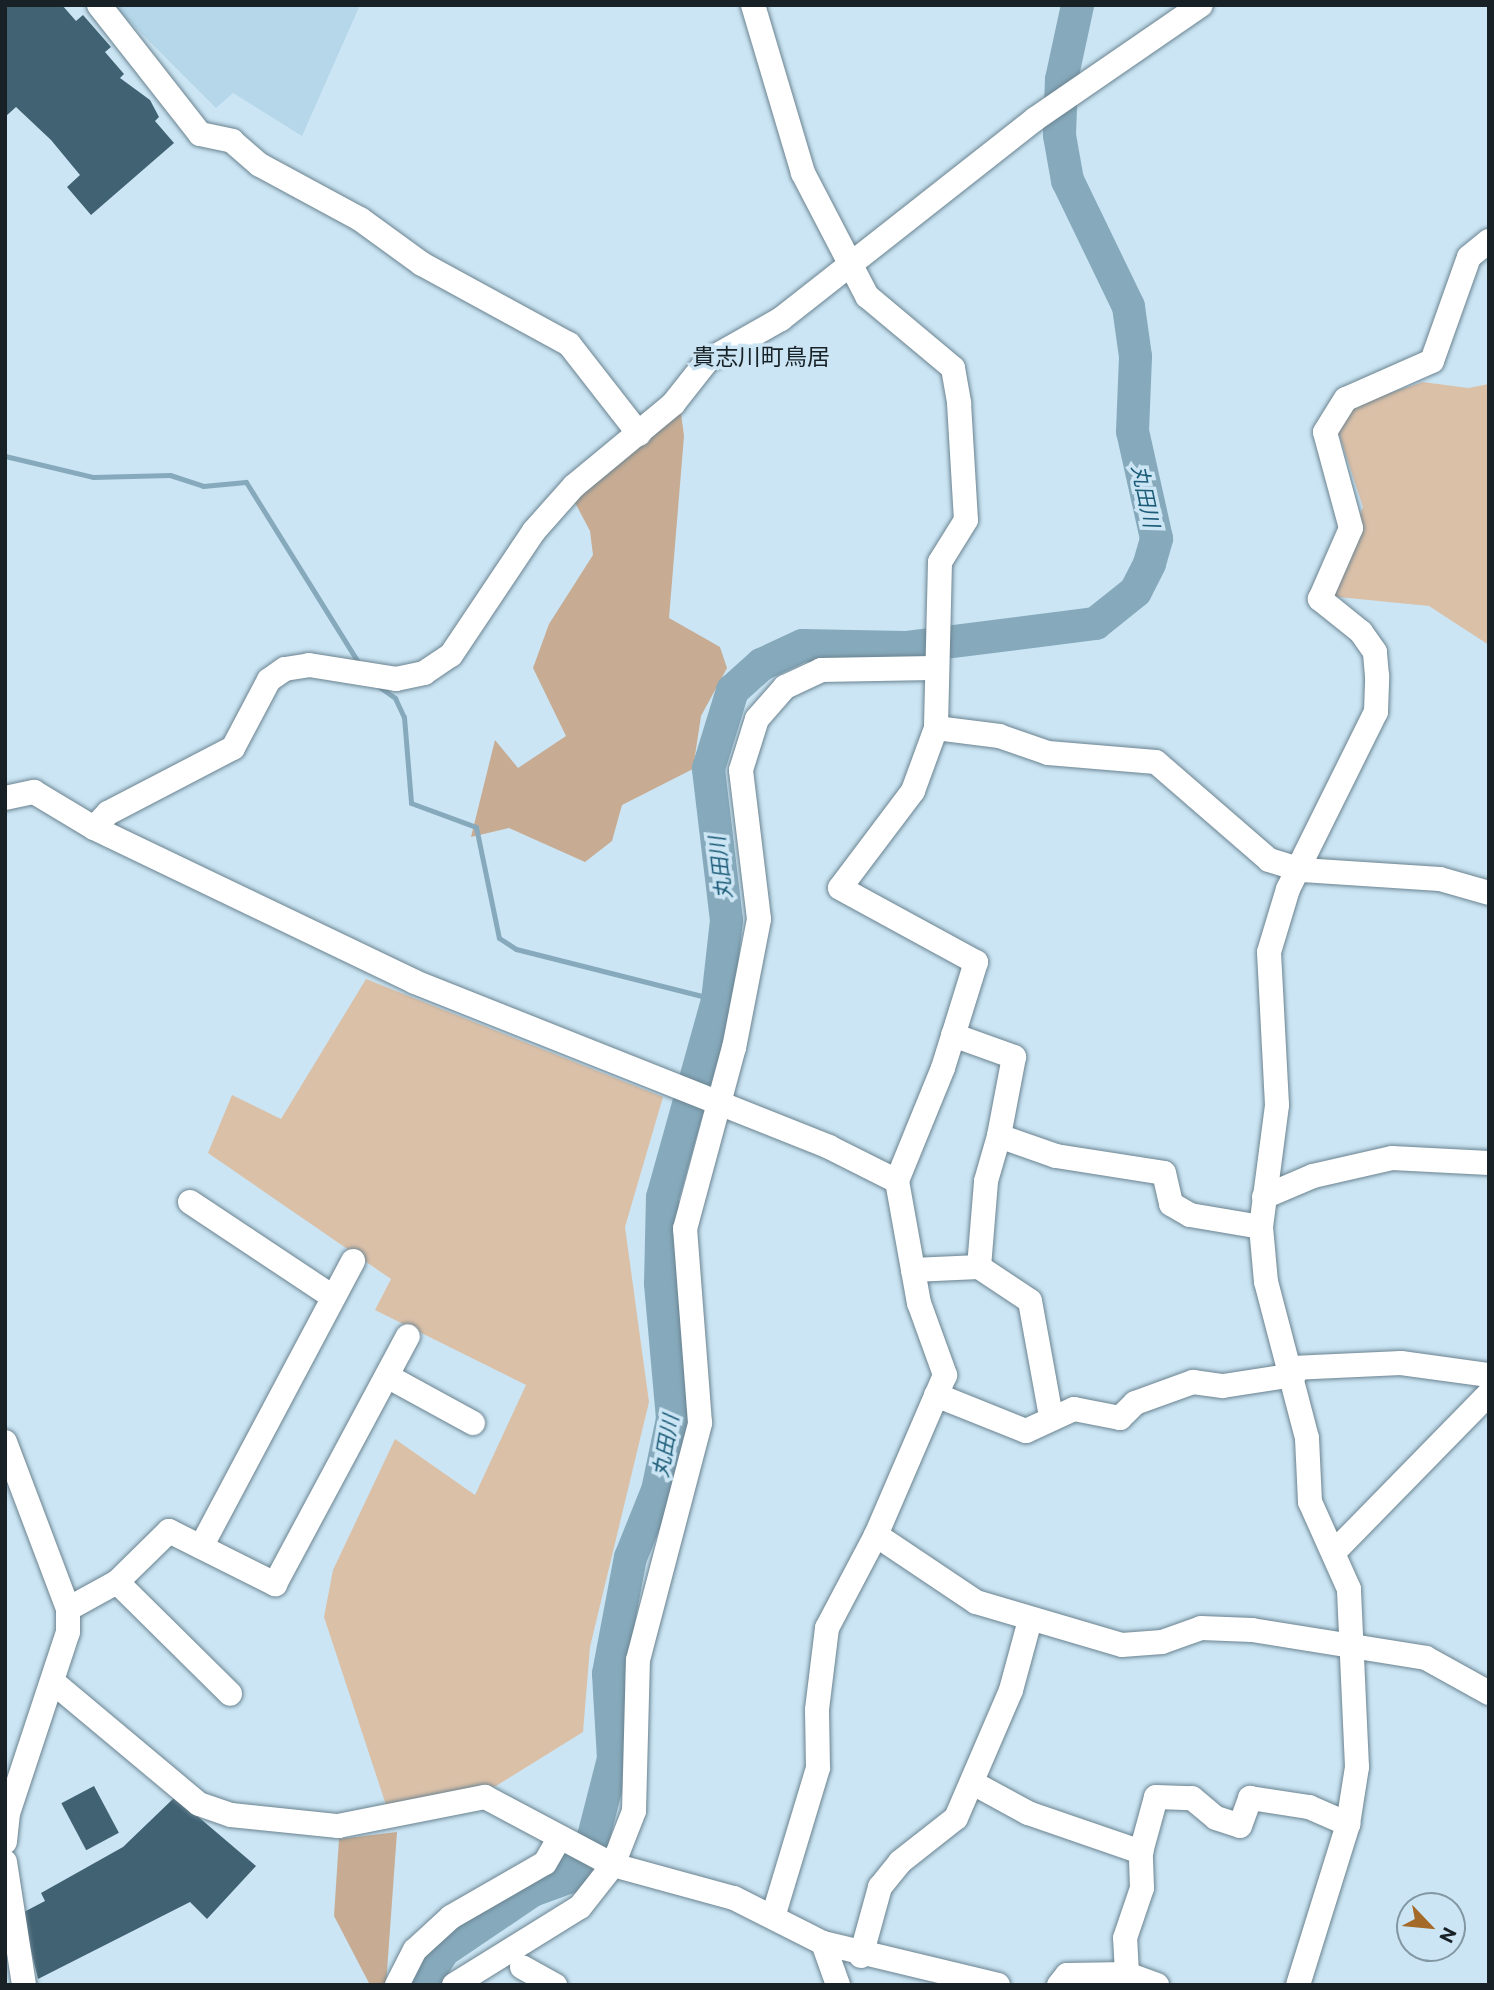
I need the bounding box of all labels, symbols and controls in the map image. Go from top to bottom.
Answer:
district label: 貴志川町鳥居 [692,342,830,370]
water label: 丸田川 [1127,463,1165,529]
water label: 丸田川 [704,835,736,901]
water label: 丸田川 [647,1413,683,1479]
north arrow [1396,1892,1466,1962]
text: N [1435,1924,1462,1947]

